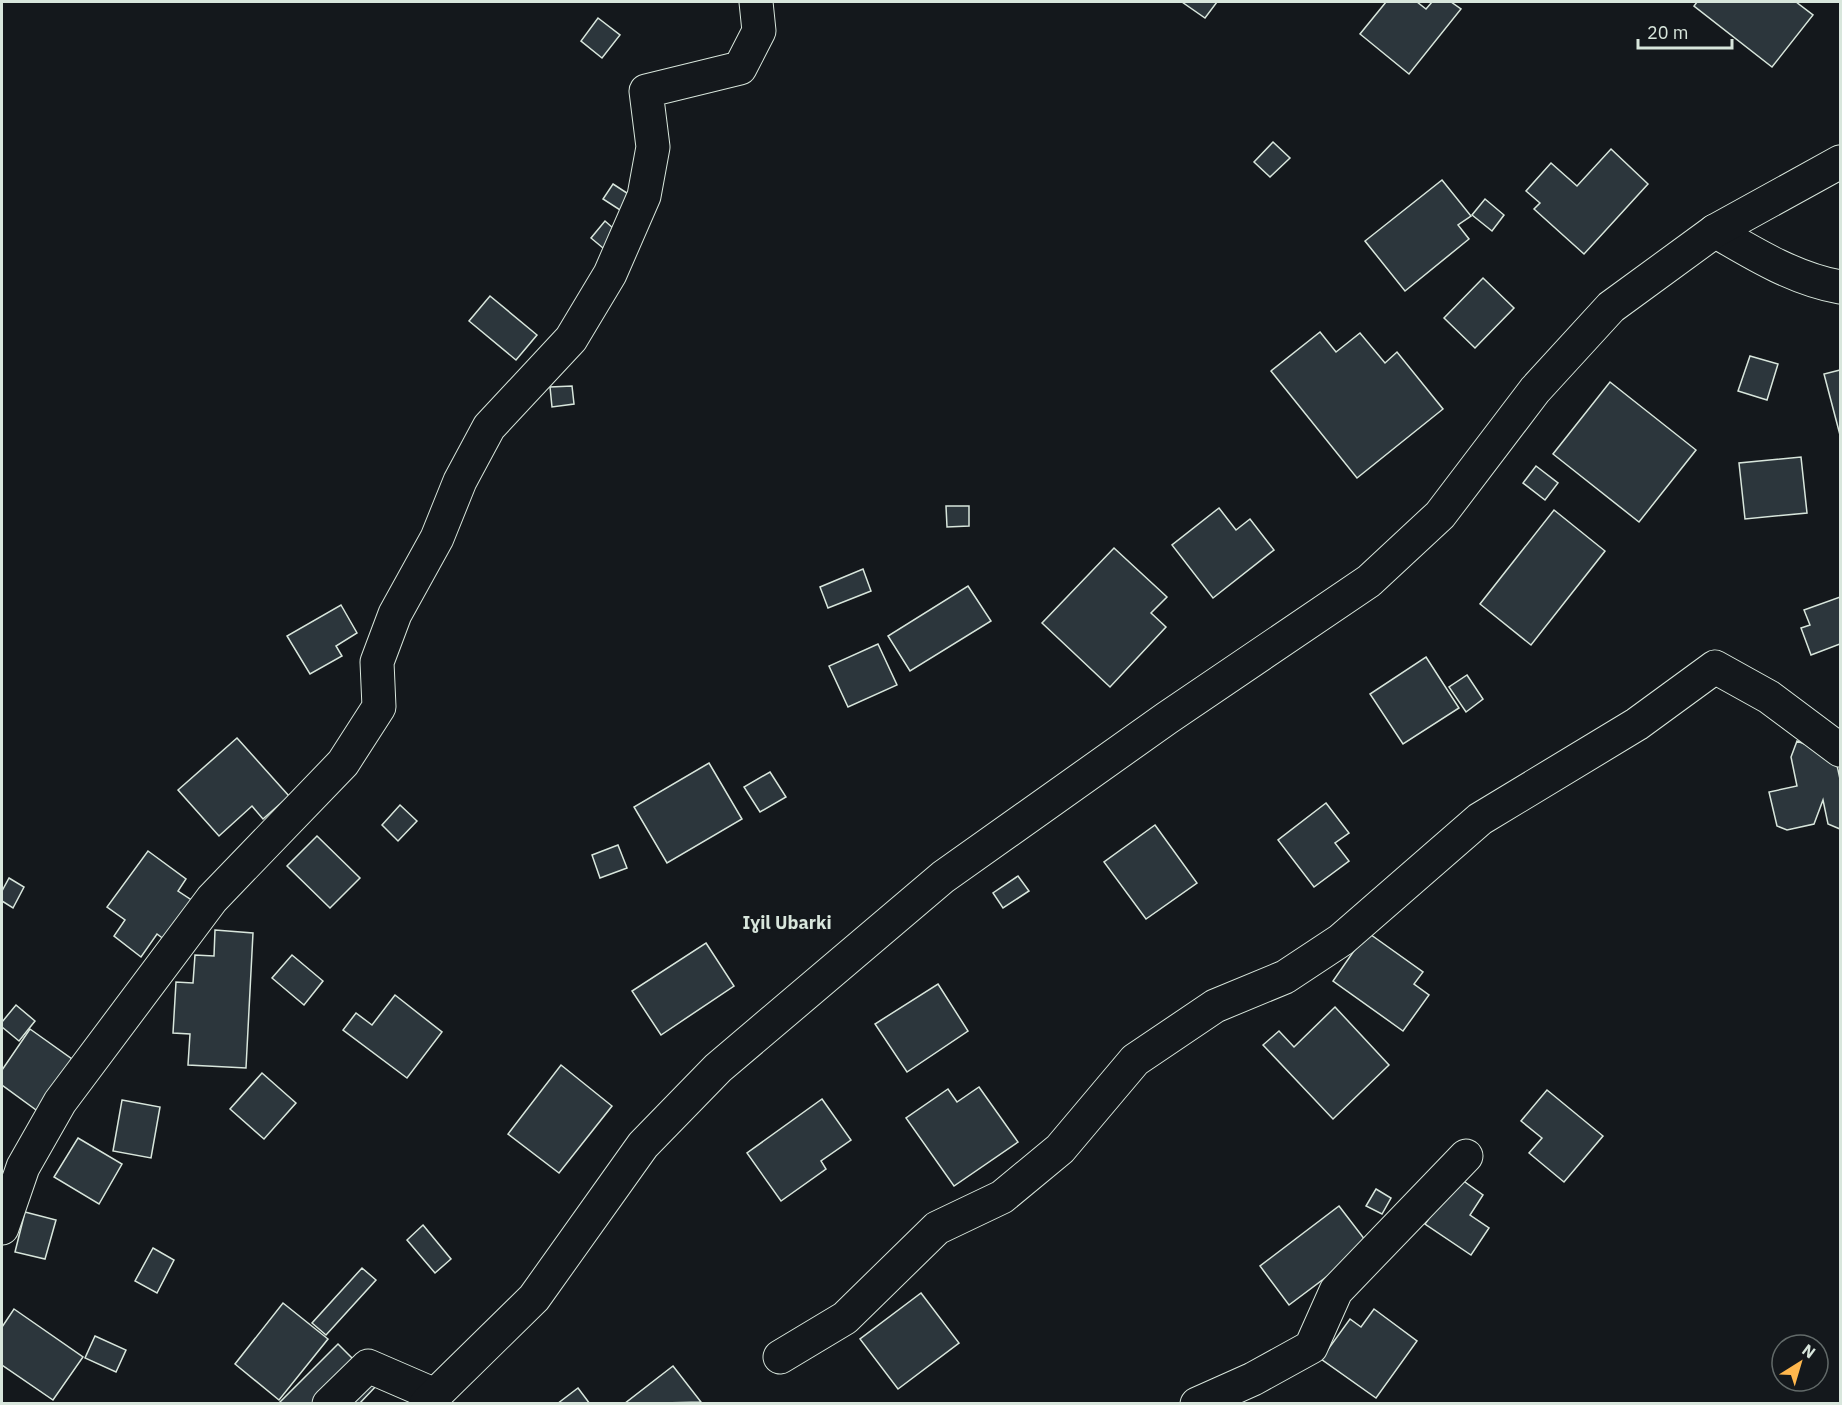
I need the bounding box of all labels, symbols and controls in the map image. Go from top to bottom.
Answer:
scale bar [1638,12,1732,50]
text: 20 m [1647,21,1689,44]
district label: Iɣil Ubarki [742,911,832,934]
north arrow [1770,1333,1830,1393]
text: N [1798,1340,1820,1362]

